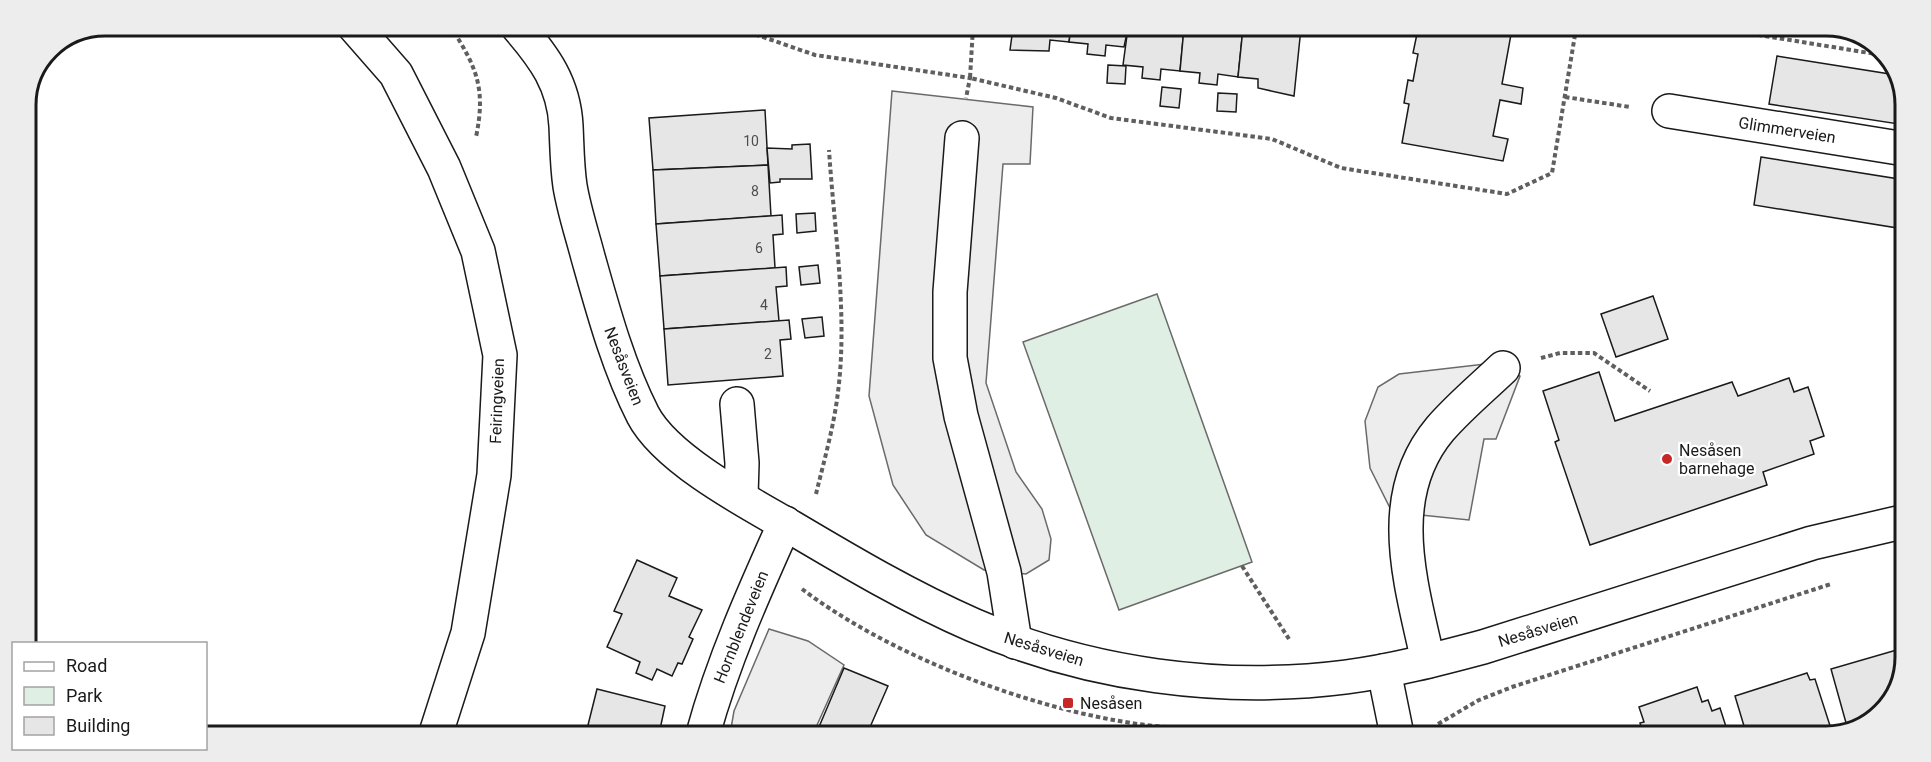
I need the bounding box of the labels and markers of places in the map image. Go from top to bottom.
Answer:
place label: Nesåsen barnehage [1679,441,1754,478]
marker: Nesåsen barnehage [1660,452,1674,466]
place label: Nesåsen [1080,694,1142,713]
marker: Nesåsen [1061,696,1075,710]

